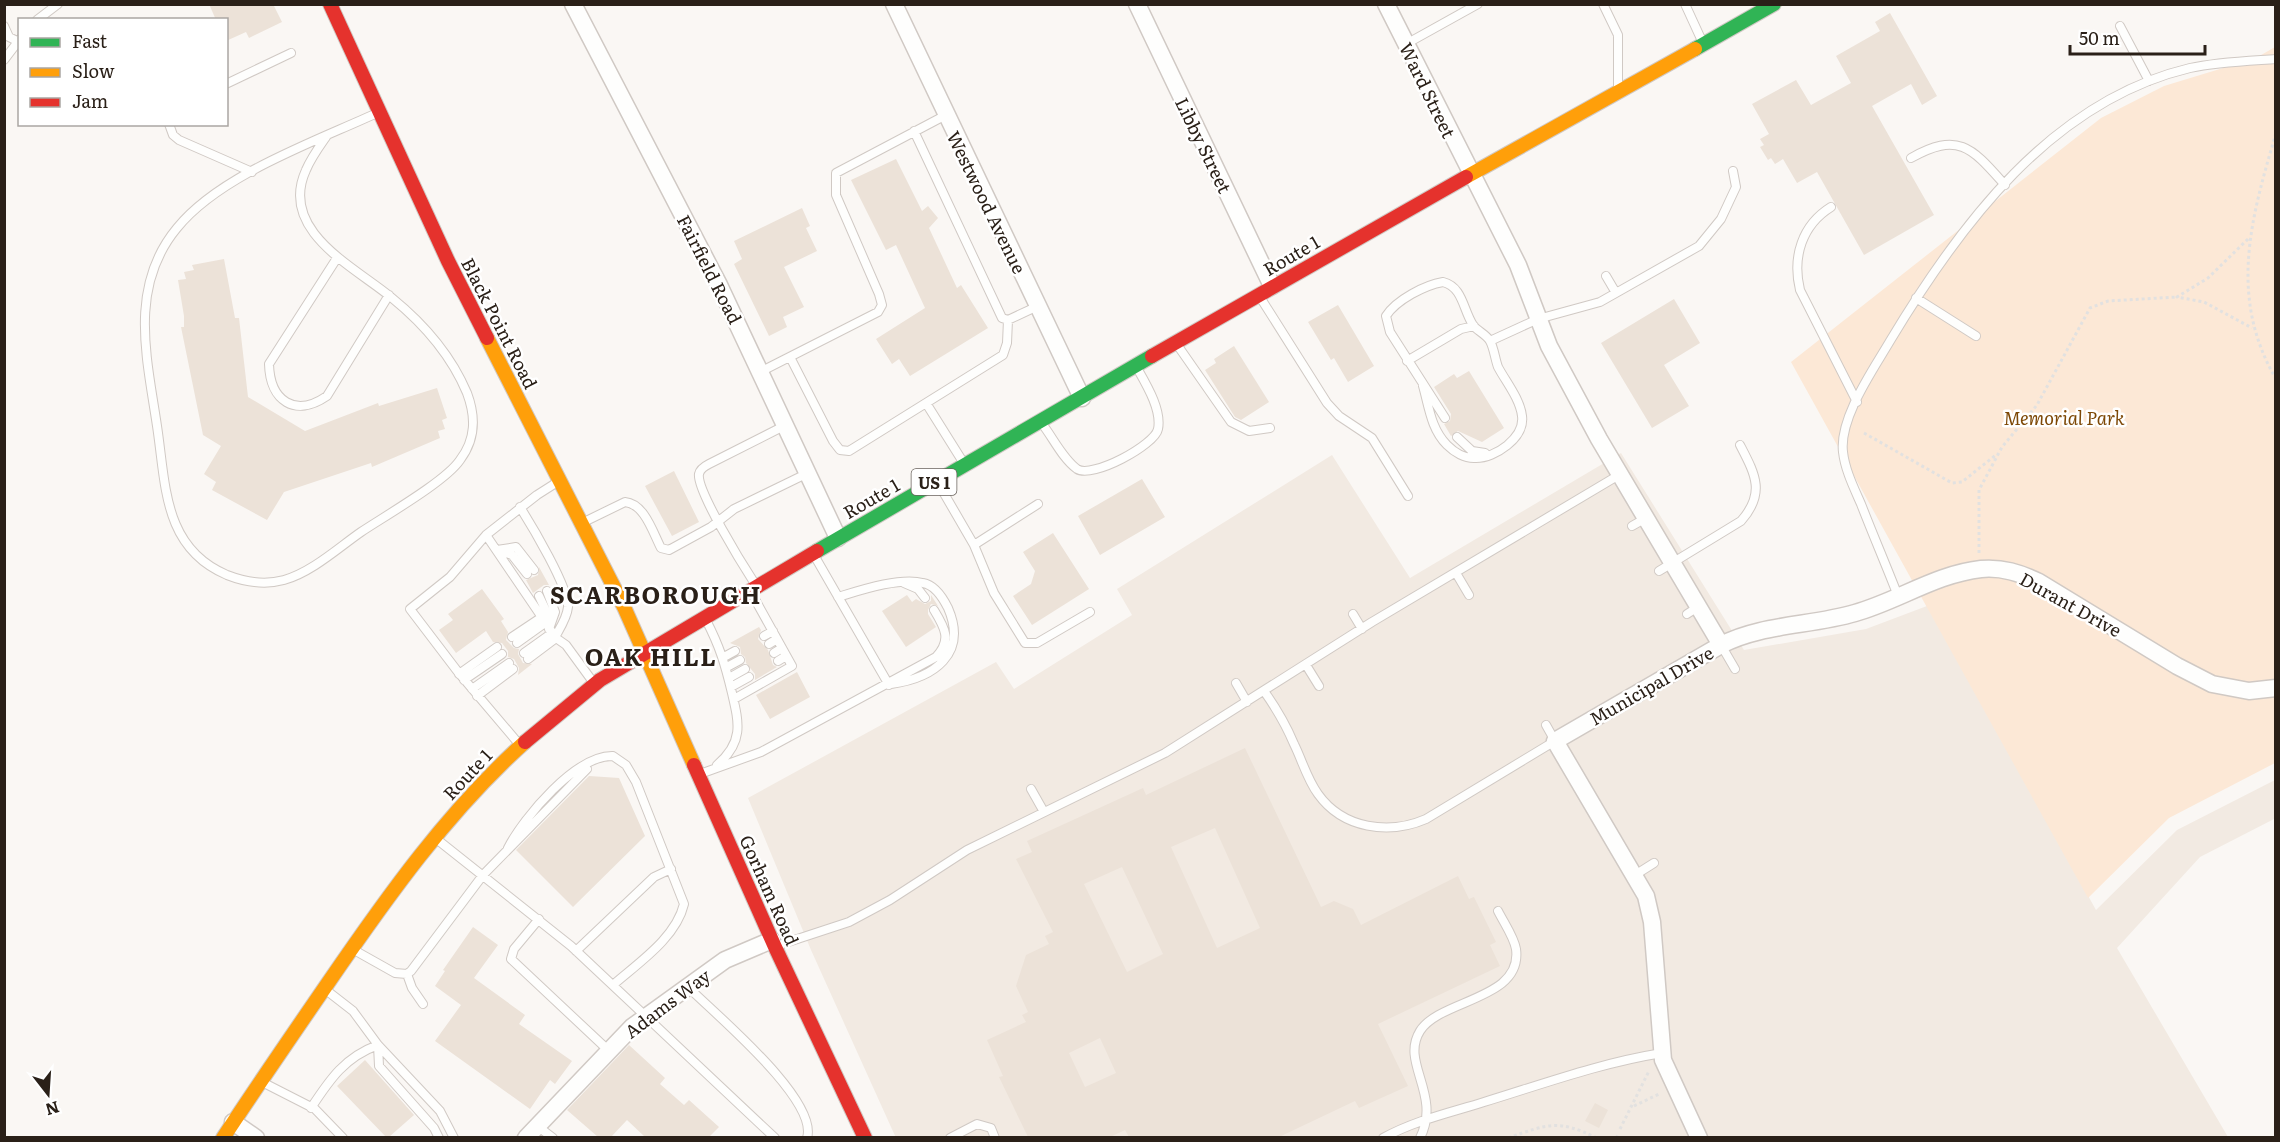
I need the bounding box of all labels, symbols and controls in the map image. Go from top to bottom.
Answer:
legend [18,18,228,126]
scale bar [2070,18,2205,56]
text: 50 m [2079,24,2120,51]
text: Fast [72,27,108,54]
street label: Ward Street [1393,38,1463,143]
text: Slow [72,57,115,84]
text: Jam [72,87,108,114]
street label: Libby Street [1169,93,1239,198]
street label: Westwood Avenue [941,126,1033,278]
street label: Fairfield Road [671,210,749,328]
street label: Route 1 [1258,228,1324,282]
street label: Black Point Road [455,253,545,393]
park label: Memorial Park [2003,404,2125,431]
road number: US 1 [912,469,956,495]
street label: Route 1 [838,471,904,525]
street label: Durant Drive [2015,565,2127,643]
district label: SCARBOROUGH [550,576,762,611]
district label: OAK HILL [585,638,717,673]
street label: Municipal Drive [1584,639,1718,731]
street label: Route 1 [436,742,498,806]
street label: Gorham Road [734,831,806,949]
street label: Adams Way [618,961,716,1044]
north arrow [18,1064,78,1124]
text: N [43,1096,63,1123]

